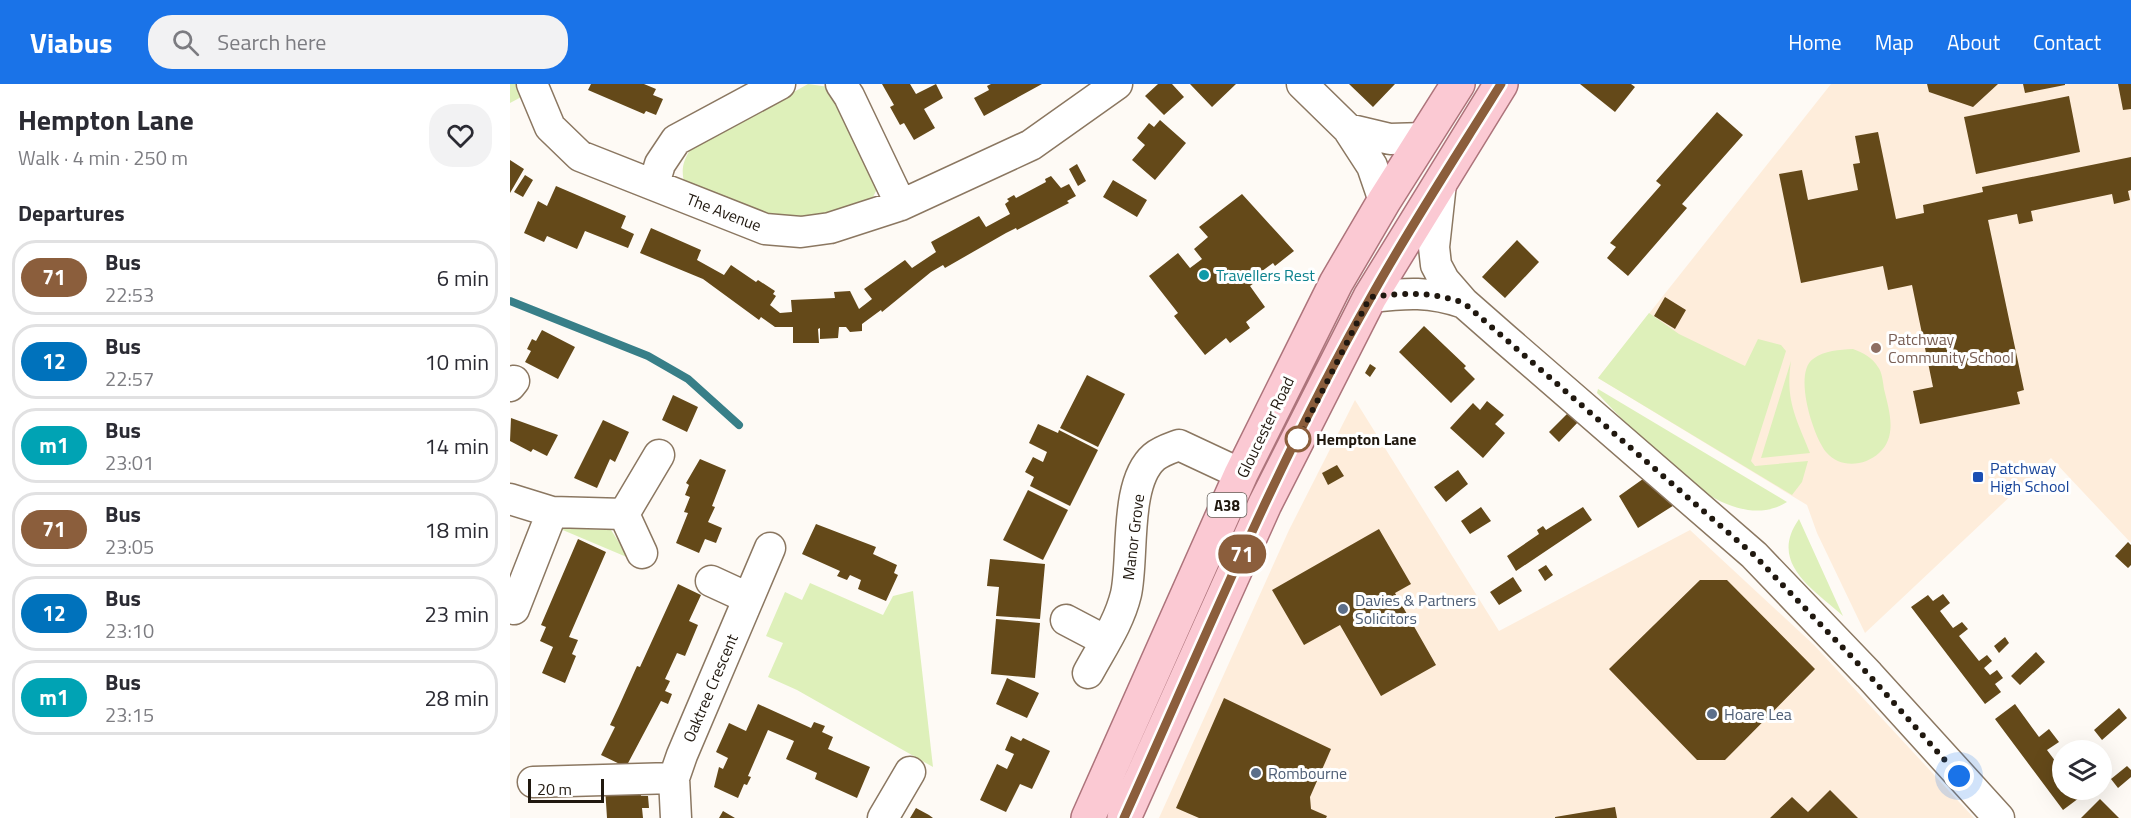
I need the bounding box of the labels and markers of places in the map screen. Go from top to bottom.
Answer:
place label: Travellers Rest [1216,263,1315,287]
marker: Travellers Rest [1197,268,1211,282]
place label: Patchway Community School [1888,327,2014,369]
marker: Patchway Community School [1869,341,1883,355]
marker: Hempton Lane [1285,426,1311,452]
place label: Hempton Lane [1316,427,1416,451]
place label: Patchway High School [1990,456,2069,498]
marker: Patchway High School [1971,470,1985,484]
place label: Davies & Partners Solicitors [1355,588,1476,630]
marker: Davies & Partners Solicitors [1336,602,1350,616]
place label: Hoare Lea [1724,702,1792,726]
marker: Hoare Lea [1705,707,1719,721]
place label: Rombourne [1268,761,1347,785]
marker: Rombourne [1249,766,1263,780]

